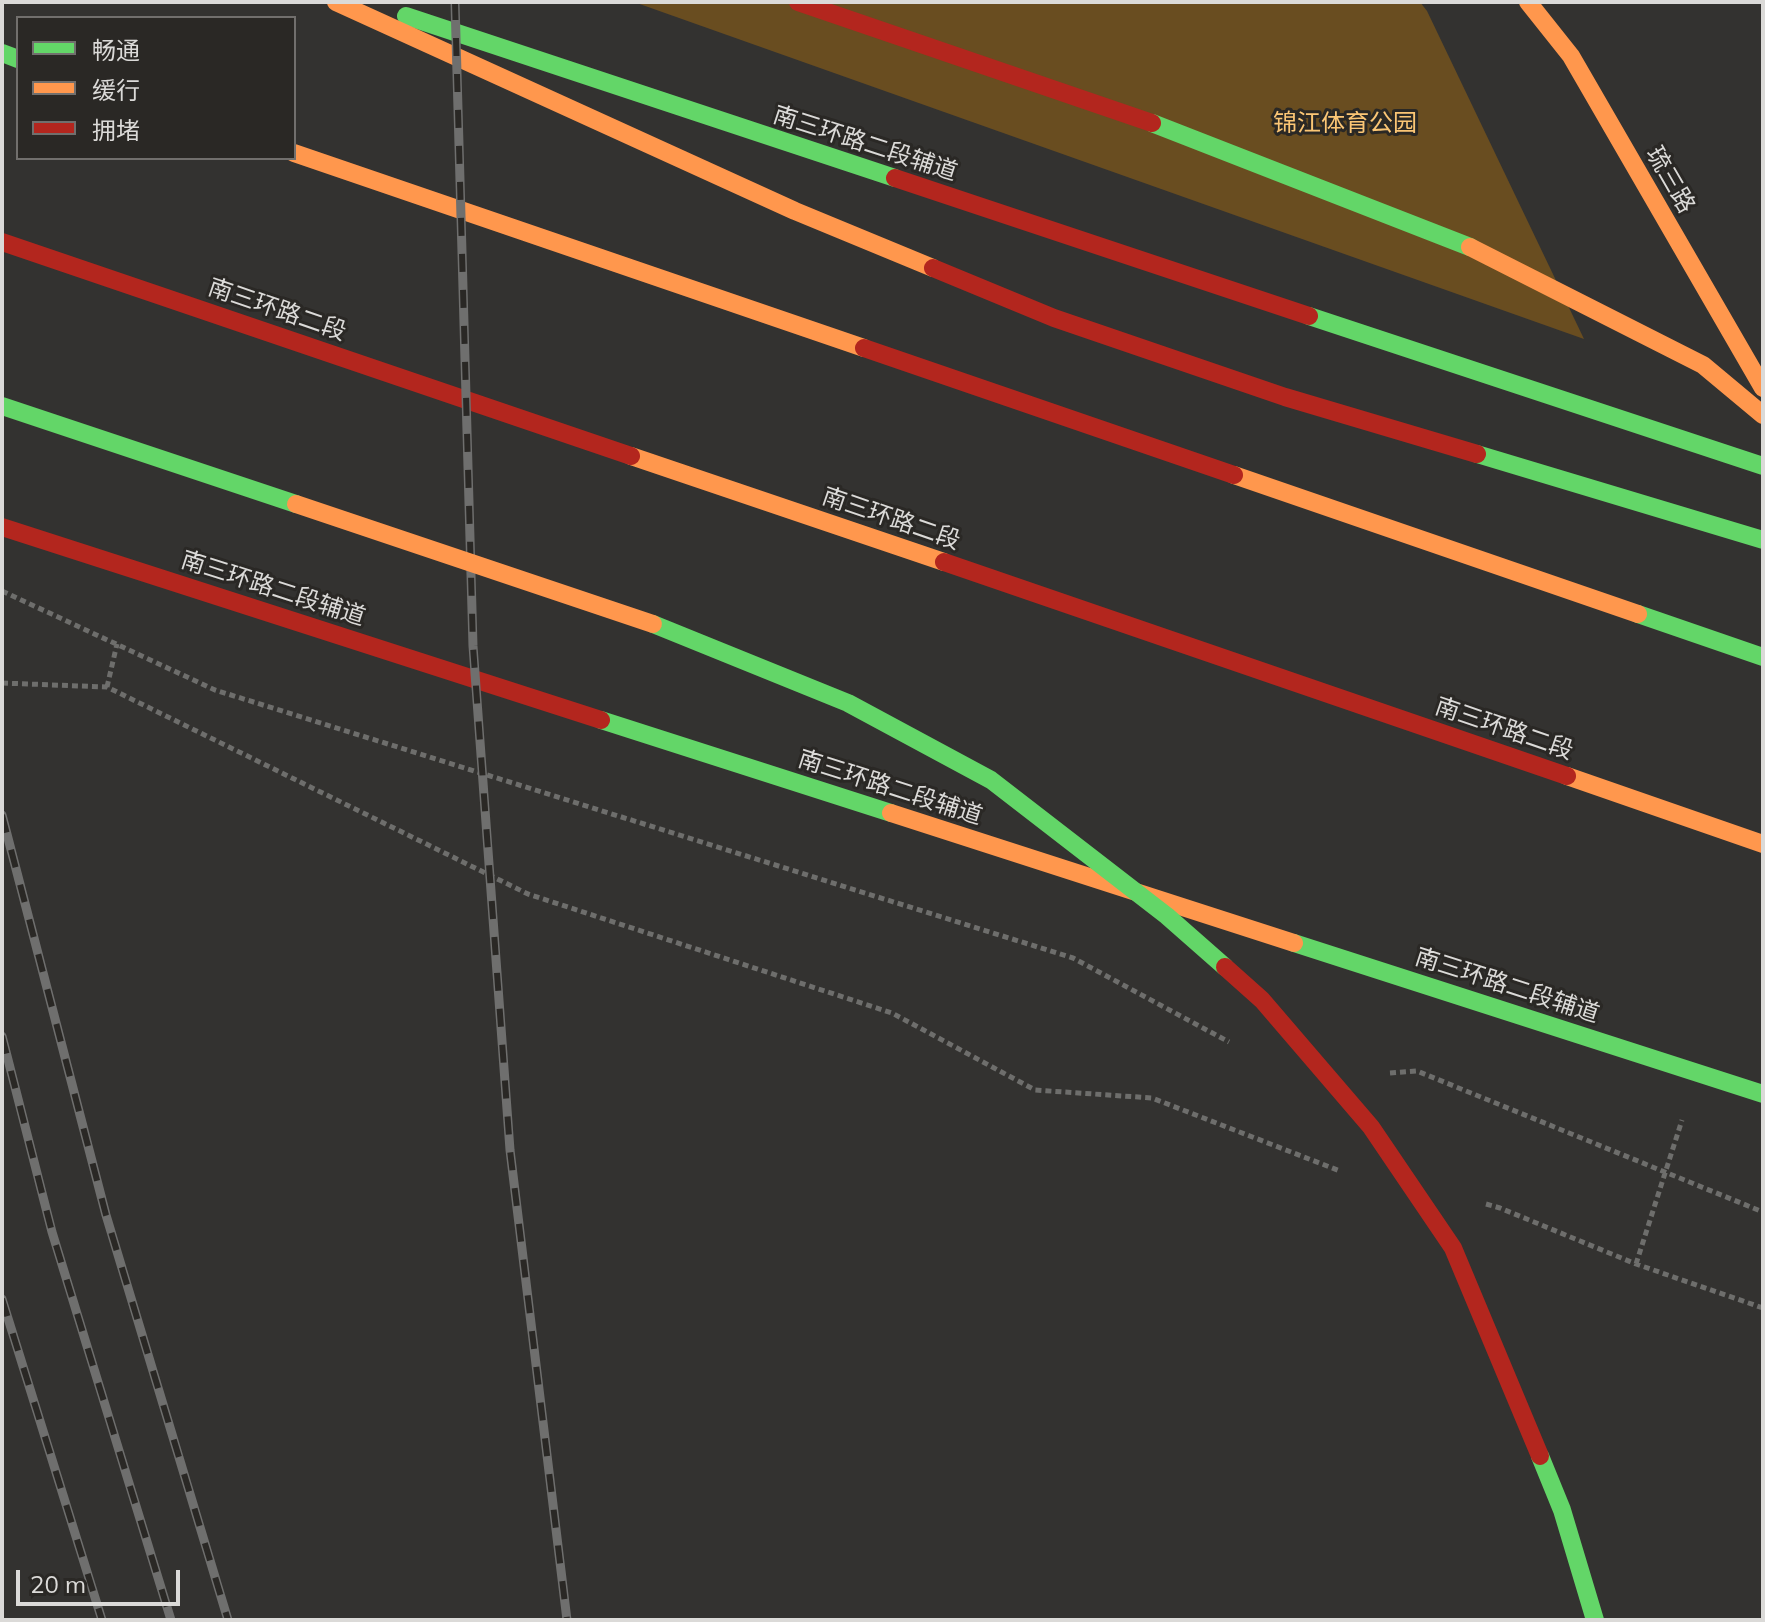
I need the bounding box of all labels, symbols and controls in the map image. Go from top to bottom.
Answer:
legend [16,16,296,160]
text: 畅通 [92,35,140,65]
text: 缓行 [92,75,140,105]
street label: 南三环路二段辅道 [769,101,961,187]
park label: 锦江体育公园 [1273,110,1417,138]
text: 拥堵 [92,115,140,145]
street label: 琉三路 [1640,142,1700,218]
street label: 南三环路二段 [204,273,350,347]
street label: 南三环路二段 [818,482,964,556]
street label: 南三环路二段辅道 [177,546,369,632]
street label: 南三环路二段 [1431,692,1577,766]
street label: 南三环路二段辅道 [794,745,986,831]
street label: 南三环路二段辅道 [1411,943,1603,1029]
scale bar [20,1554,184,1604]
text: 20 m [30,1569,86,1599]

